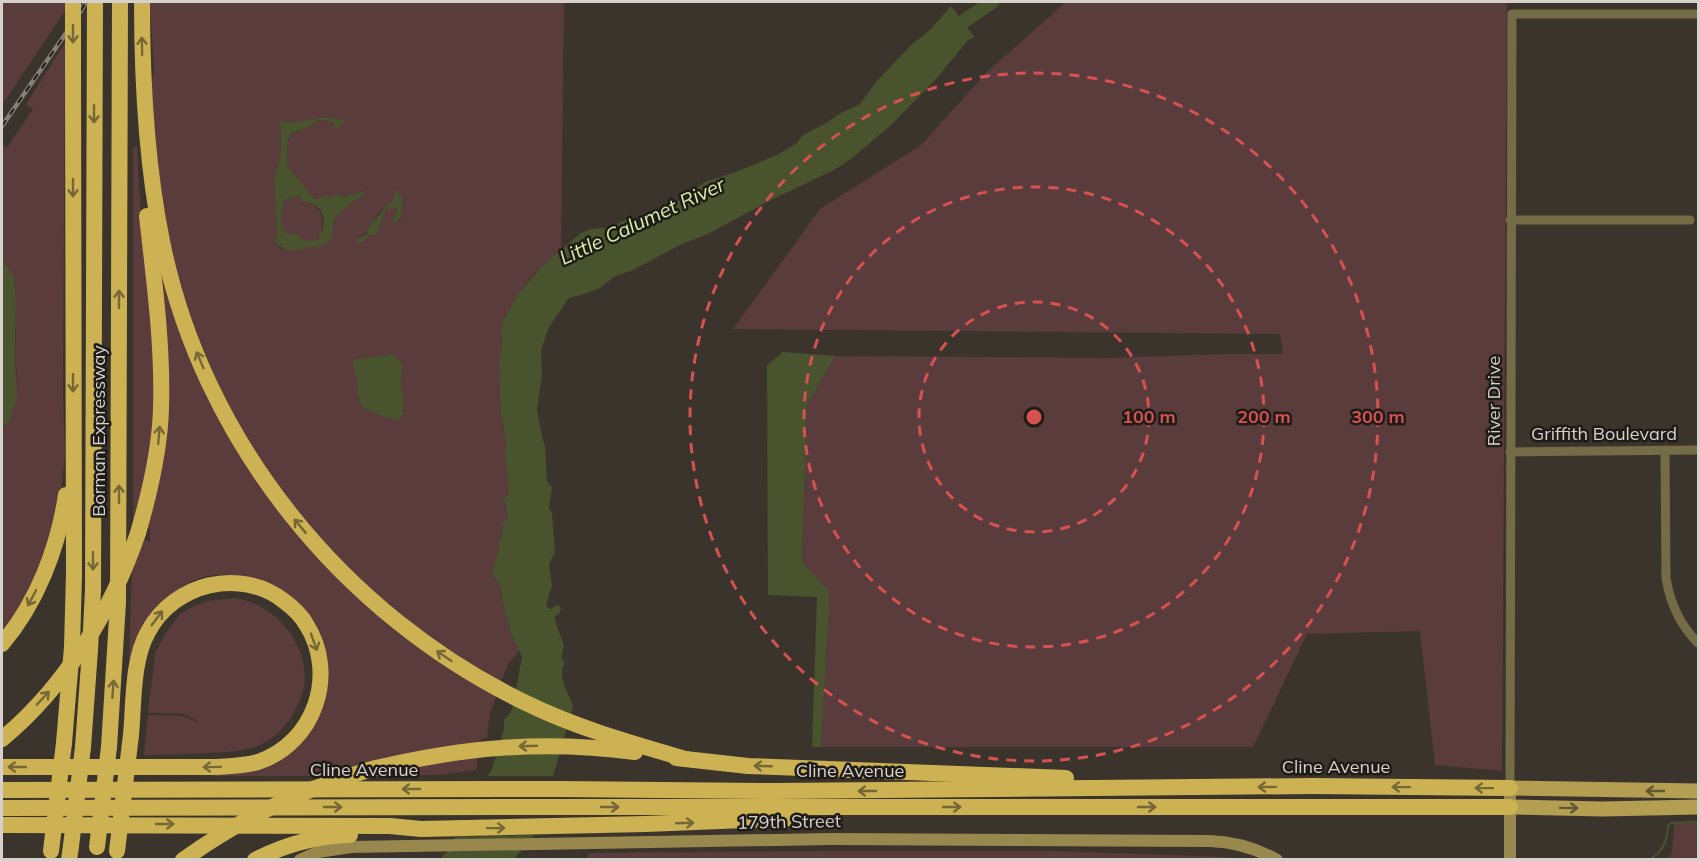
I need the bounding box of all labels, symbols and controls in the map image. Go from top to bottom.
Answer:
one-way arrow [67,24,79,44]
one-way arrow [136,37,148,57]
one-way arrow [88,103,100,123]
water label: Little Calumet River [555,171,729,270]
one-way arrow [67,178,79,198]
one-way arrow [113,289,125,309]
street label: Borman Expressway [87,345,110,517]
one-way arrow [193,351,205,369]
street label: River Drive [1482,356,1505,446]
one-way arrow [67,373,79,393]
text: 100 m [1122,405,1176,428]
text: 200 m [1237,405,1291,428]
text: 300 m [1351,405,1405,428]
centre of rings [1024,407,1044,427]
street label: Griffith Boulevard [1531,422,1677,445]
one-way arrow [154,425,165,445]
one-way arrow [113,484,125,504]
one-way arrow [293,519,307,534]
one-way arrow [87,550,99,570]
one-way arrow [26,588,37,606]
one-way arrow [150,610,163,626]
one-way arrow [310,633,321,651]
one-way arrow [437,650,453,662]
one-way arrow [108,679,119,699]
one-way arrow [36,690,50,705]
one-way arrow [519,740,539,752]
street label: Cline Avenue [1282,755,1390,778]
street label: Cline Avenue [310,758,418,781]
street label: Cline Avenue [796,759,904,782]
one-way arrow [7,761,27,773]
one-way arrow [202,761,222,773]
one-way arrow [753,761,773,772]
one-way arrow [1257,781,1277,792]
one-way arrow [1391,781,1411,793]
one-way arrow [1475,782,1495,794]
one-way arrow [401,783,421,795]
one-way arrow [857,785,877,797]
one-way arrow [1645,785,1665,797]
one-way arrow [322,801,342,813]
one-way arrow [600,801,620,813]
one-way arrow [1137,801,1157,813]
one-way arrow [942,802,962,813]
one-way arrow [1558,802,1578,814]
street label: 179th Street [737,809,841,834]
one-way arrow [674,817,694,828]
one-way arrow [154,818,174,830]
one-way arrow [486,822,506,834]

